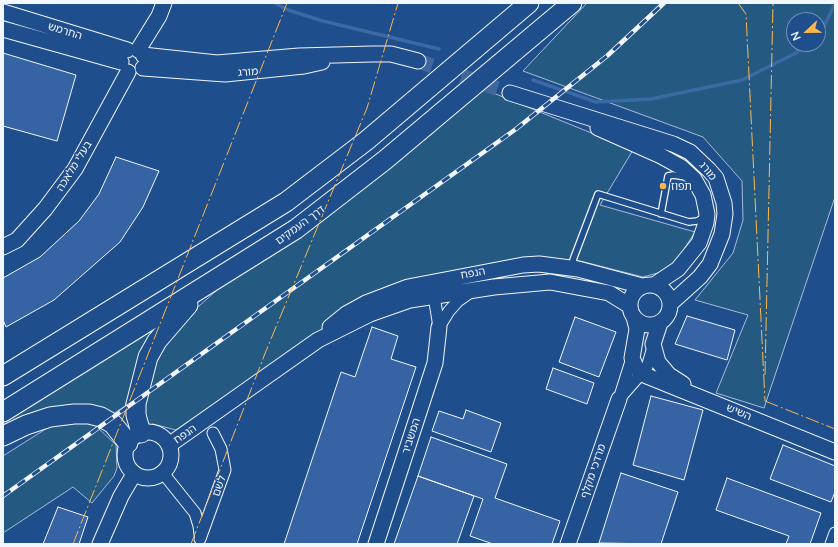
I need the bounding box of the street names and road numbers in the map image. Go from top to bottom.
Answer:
street label: החרמש [46,20,84,42]
street label: מורג [237,65,259,79]
street label: בעלי מלאכה [53,138,95,194]
street label: מורג [696,159,720,183]
street label: דרך העמקים [273,203,327,247]
street label: הנפח [460,264,486,282]
street label: השיש [724,401,754,423]
street label: המשביר [399,416,423,456]
street label: הנפח [171,421,199,447]
street label: מרדכי מקלף [578,442,608,500]
street label: לשם [209,474,229,498]

